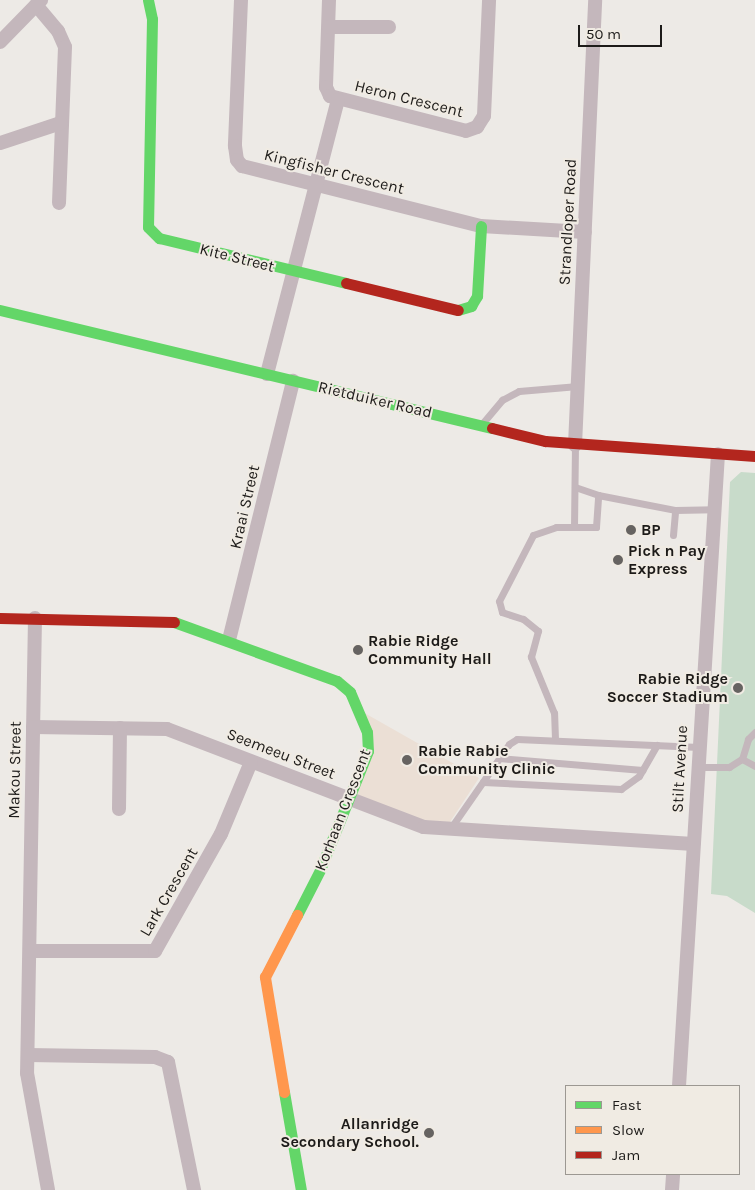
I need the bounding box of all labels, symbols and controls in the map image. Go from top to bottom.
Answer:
scale bar [580,15,664,47]
text: 50 m [586,25,621,43]
street label: Heron Crescent [353,76,465,122]
street label: Kingfisher Crescent [262,145,406,199]
street label: Strandloper Road [555,158,581,286]
street label: Kite Street [198,239,276,277]
street label: Rietduiker Road [316,378,434,422]
street label: Kraai Street [226,463,264,551]
place label: BP [641,520,661,540]
marker: BP [625,524,637,536]
place label: Pick n Pay Express [628,541,705,579]
marker: Pick n Pay Express [612,554,624,566]
place label: Rabie Ridge Community Hall [368,631,492,669]
marker: Rabie Ridge Community Hall [352,644,364,656]
place label: Rabie Ridge Soccer Stadium [607,669,728,707]
marker: Rabie Ridge Soccer Stadium [732,682,744,694]
street label: Makou Street [5,721,25,819]
street label: Seemeeu Street [224,724,338,784]
street label: Stilt Avenue [668,725,692,813]
place label: Rabie Rabie Community Clinic [418,741,555,779]
street label: Korhaan Crescent [311,746,375,874]
marker: Rabie Rabie Community Clinic [400,753,414,767]
street label: Lark Crescent [136,844,202,940]
legend [565,1085,740,1175]
text: Fast [612,1096,641,1114]
place label: Allanridge Secondary School. [280,1114,419,1152]
text: Slow [612,1121,644,1139]
marker: Allanridge Secondary School. [423,1127,435,1139]
text: Jam [612,1146,640,1164]

